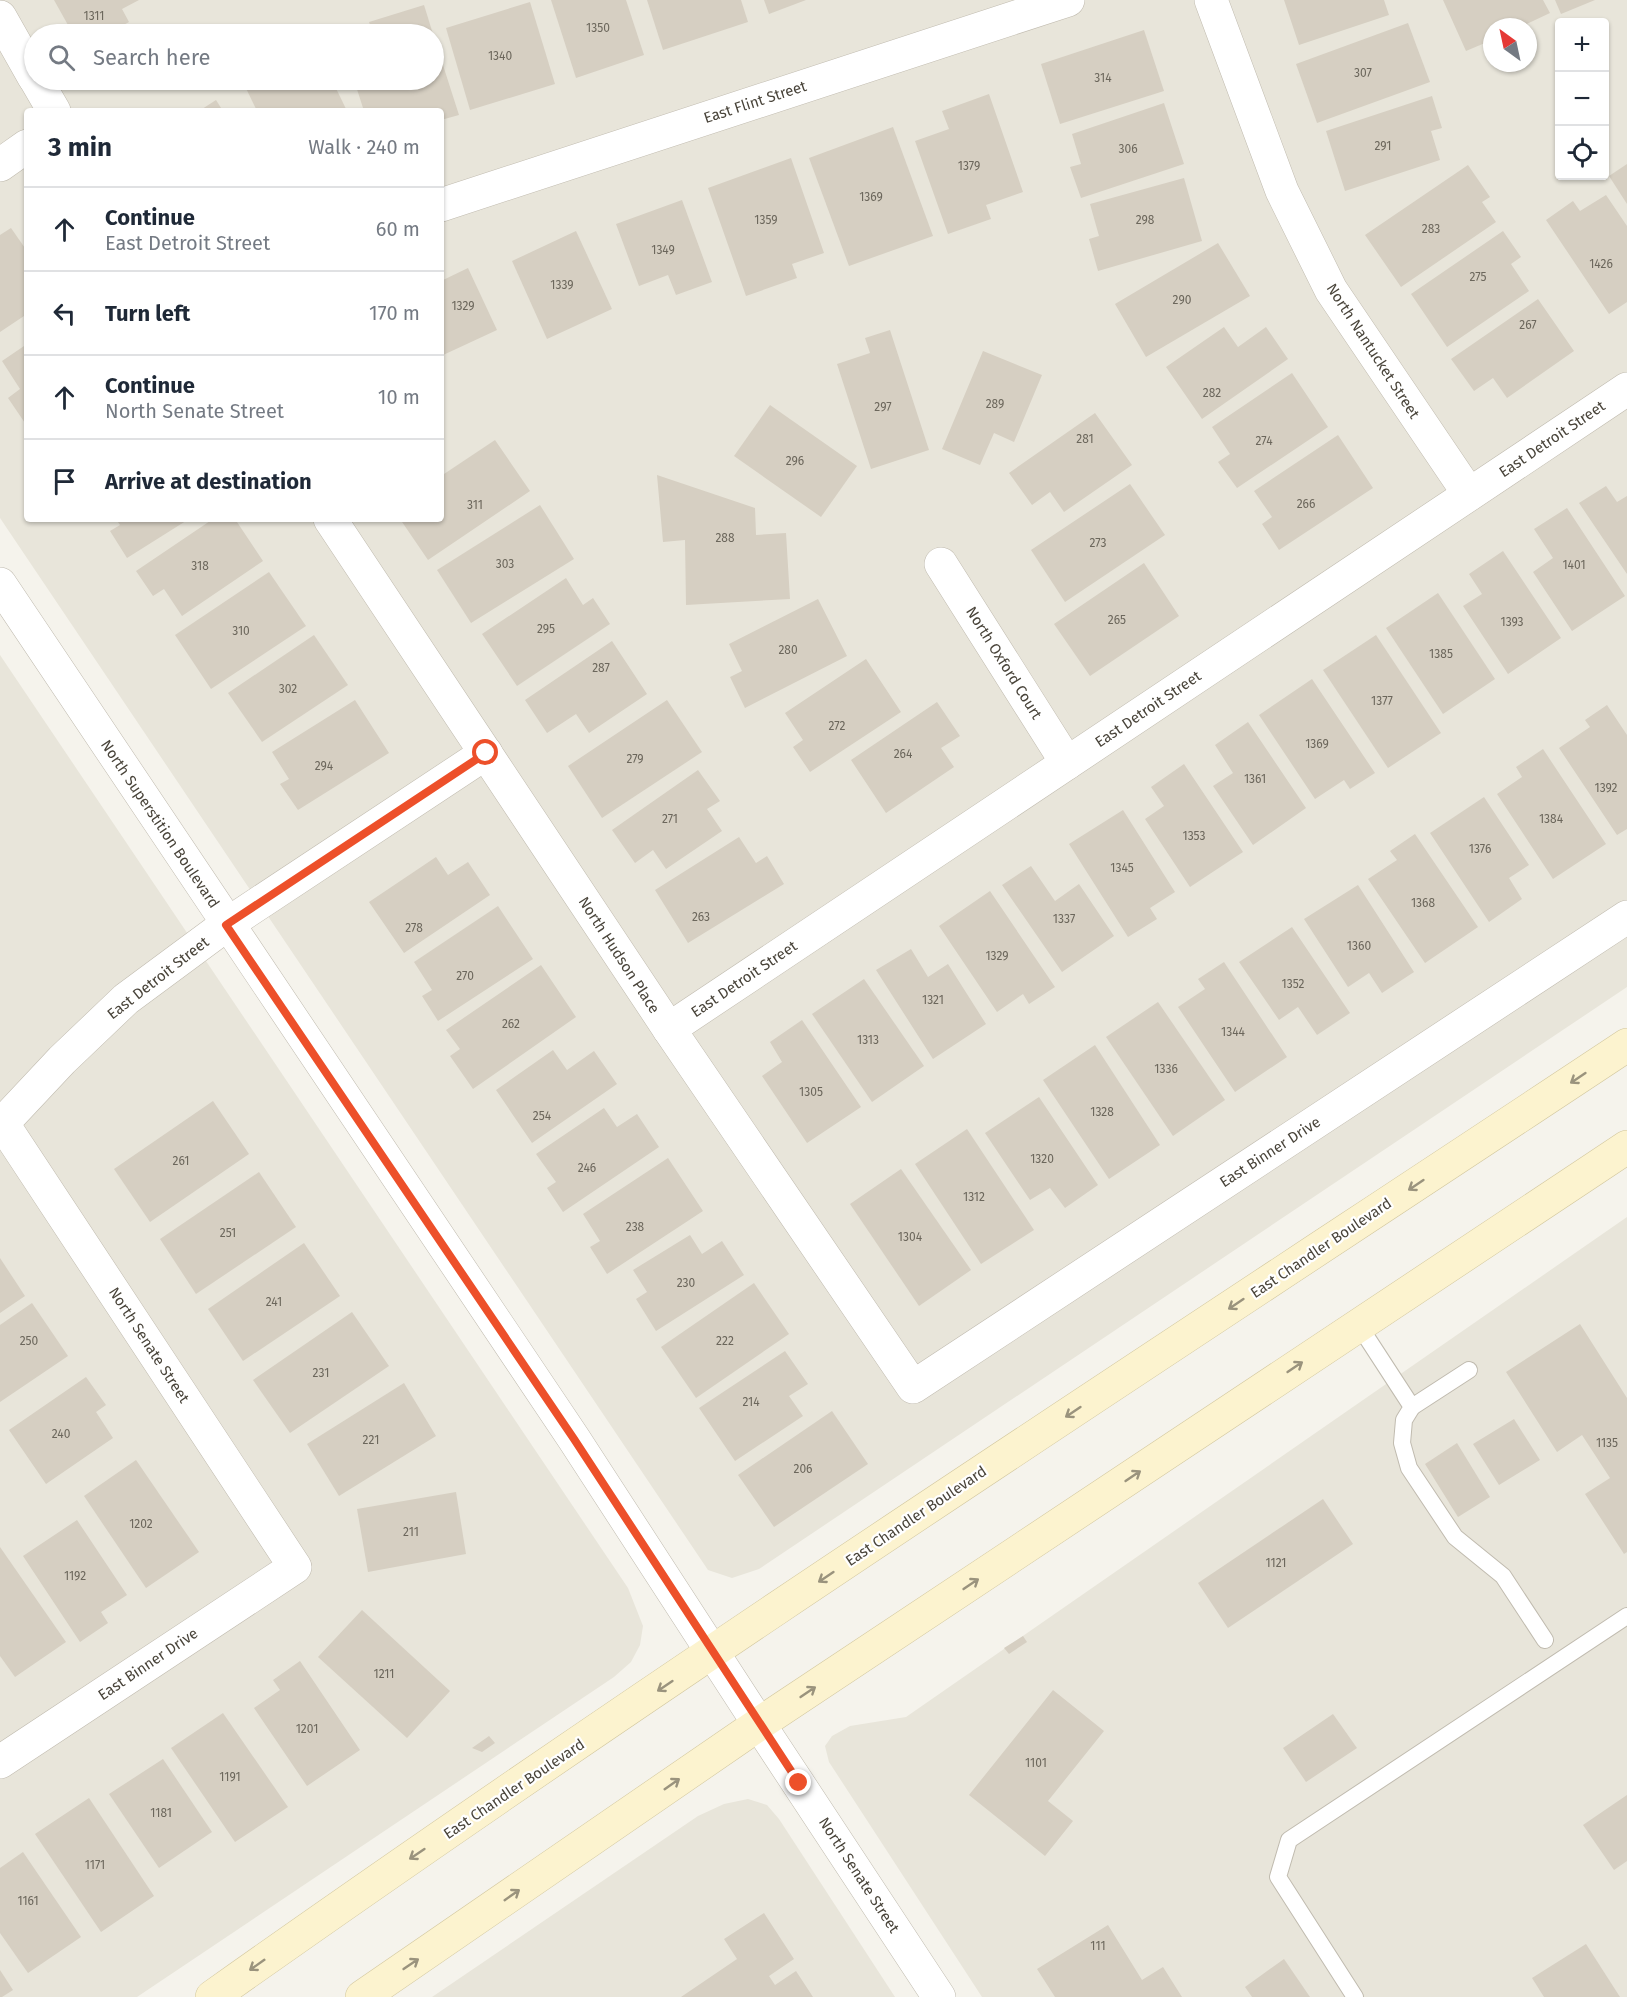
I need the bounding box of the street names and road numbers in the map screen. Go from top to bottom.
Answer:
street label: East Flint Street [701,77,809,127]
street label: North Nantucket Street [1323,280,1424,422]
street label: East Detroit Street [1496,397,1609,481]
street label: North Oxford Court [962,603,1046,723]
street label: East Detroit Street [1092,667,1205,751]
street label: North Superstition Boulevard [97,736,223,912]
street label: North Hudson Place [575,893,663,1017]
street label: East Detroit Street [104,932,213,1023]
street label: East Detroit Street [688,937,801,1021]
street label: East Binner Drive [1216,1113,1324,1191]
street label: East Chandler Boulevard [1247,1194,1395,1302]
street label: North Senate Street [105,1284,193,1407]
street label: East Chandler Boulevard [842,1462,990,1570]
street label: East Binner Drive [95,1624,201,1704]
street label: East Chandler Boulevard [440,1735,588,1843]
street label: North Senate Street [815,1814,903,1937]

